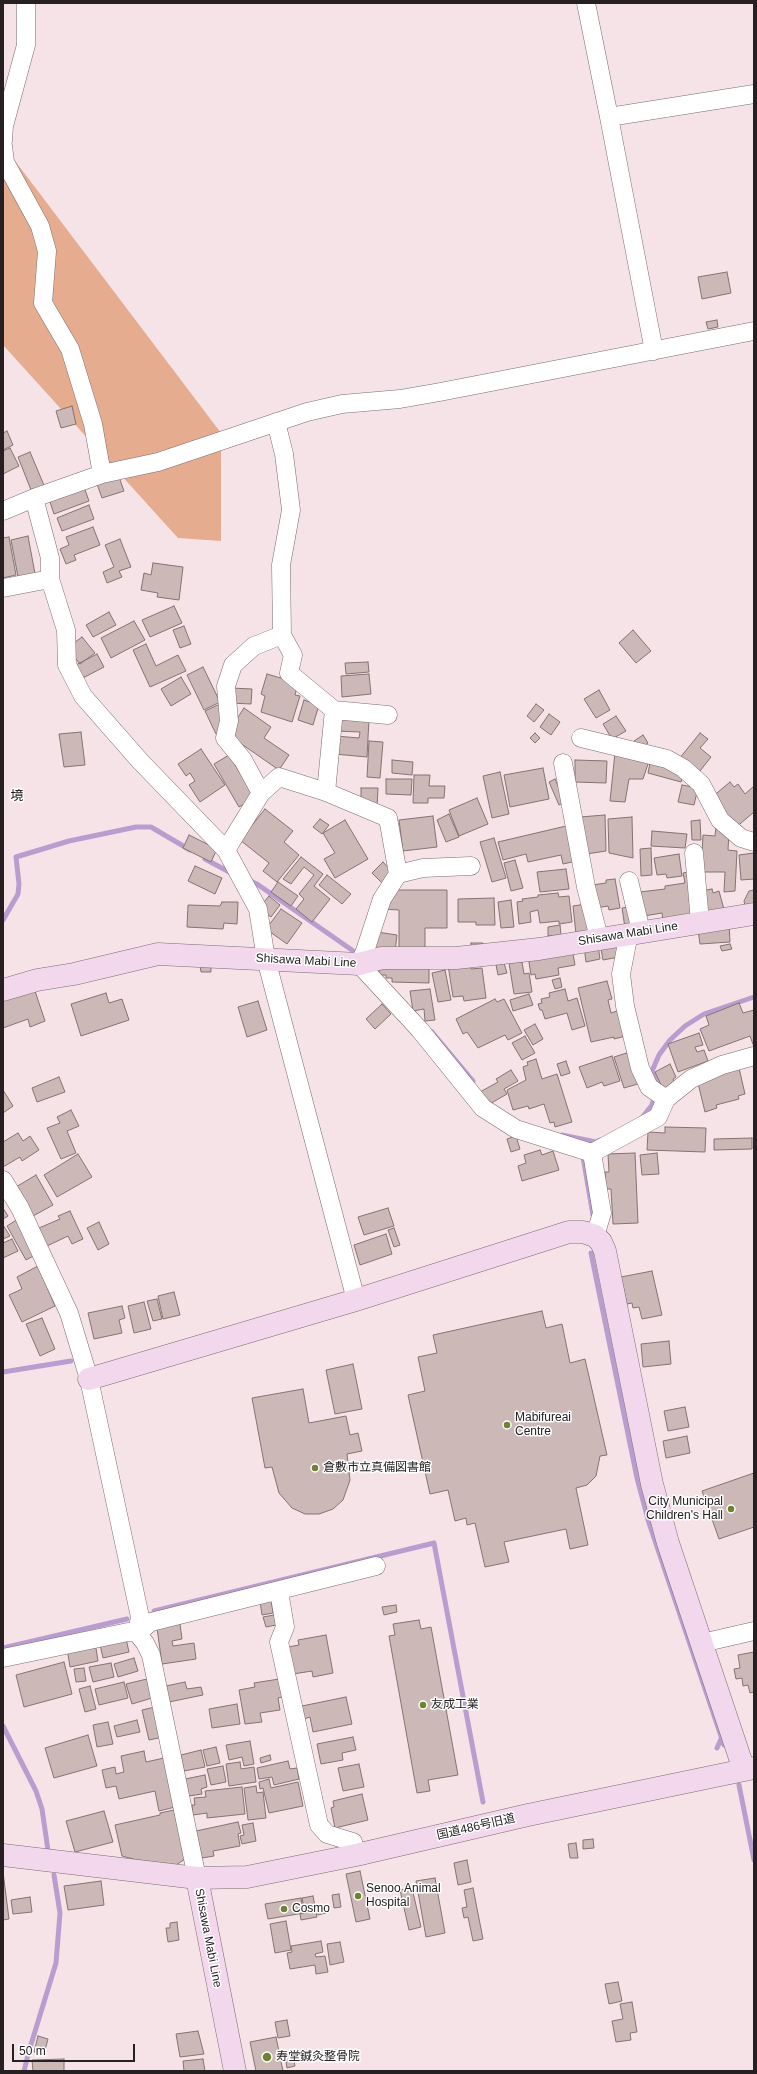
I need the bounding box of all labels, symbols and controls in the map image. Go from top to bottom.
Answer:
district label: 境 [11,788,23,804]
street label: Shisawa Mabi Line [577,919,679,949]
street label: Shisawa Mabi Line [255,951,357,971]
place label: Mabifureai Centre [515,1411,571,1439]
marker: Mabifureai Centre [502,1420,512,1430]
place label: 倉敷市立真備図書館 [323,1461,431,1475]
marker: 倉敷市立真備図書館 [310,1463,320,1473]
place label: City Municipal Children's Hall [646,1495,723,1523]
marker: City Municipal Children's Hall [726,1504,736,1514]
place label: 友成工業 [431,1698,479,1712]
marker: 友成工業 [418,1700,428,1710]
street label: 国道486号旧道 [435,1811,517,1843]
place label: Senoo Animal Hospital [366,1882,441,1910]
street label: Shisawa Mabi Line [191,1887,225,1989]
marker: Senoo Animal Hospital [353,1891,363,1901]
place label: Cosmo [292,1902,330,1916]
marker: Cosmo [279,1904,289,1914]
scale bar [14,2036,137,2062]
text: 50 m [19,2044,46,2058]
place label: 寿堂鍼灸整骨院 [276,2050,360,2064]
marker: 寿堂鍼灸整骨院 [261,2051,273,2063]

